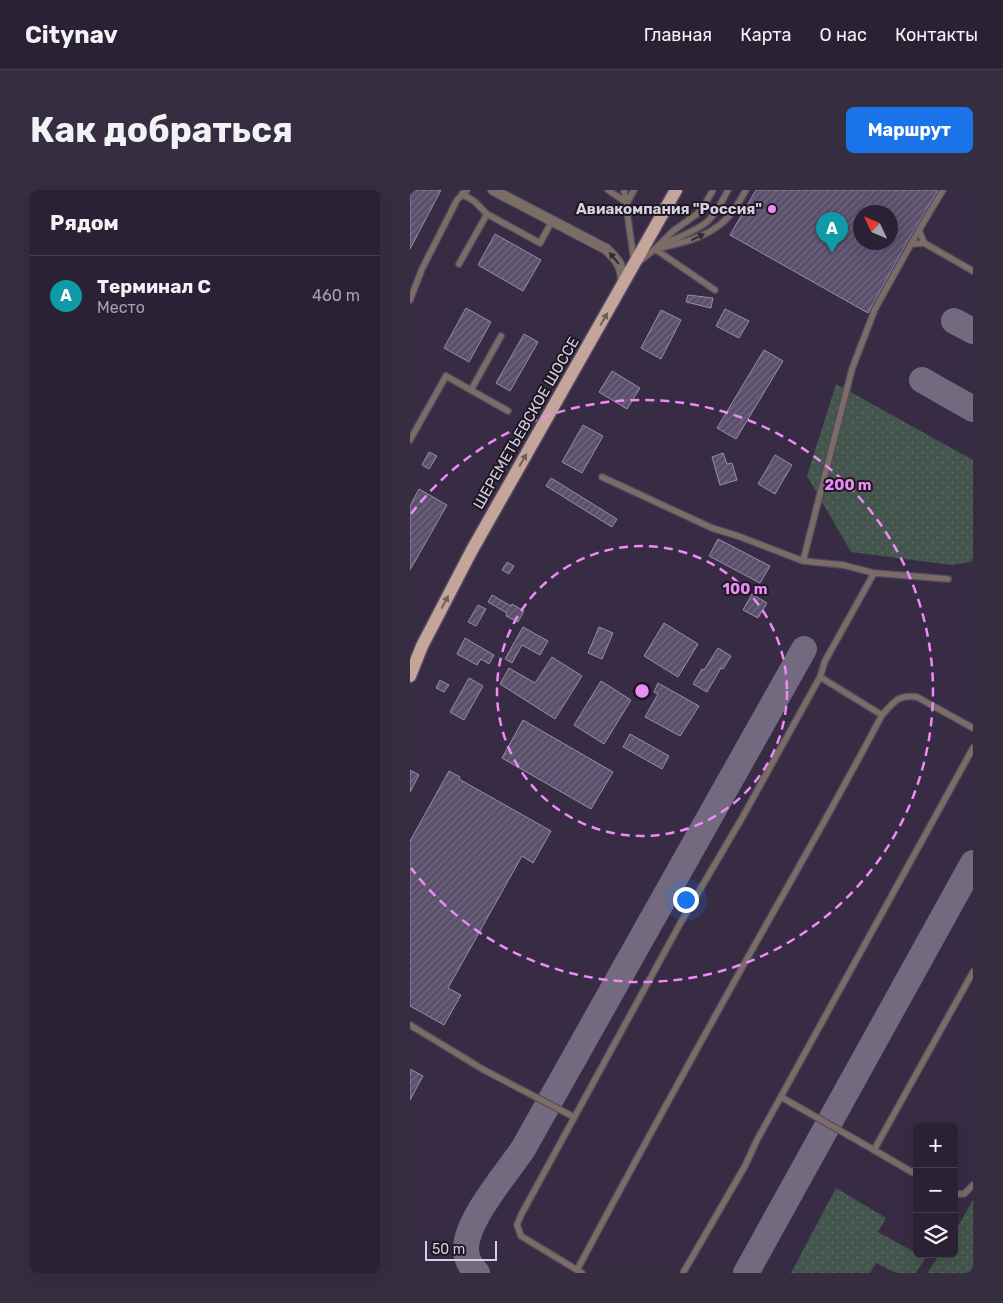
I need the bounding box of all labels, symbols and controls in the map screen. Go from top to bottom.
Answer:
text: Citynav [25,21,118,49]
text: Главная [644,24,712,46]
text: Карта [740,24,792,46]
text: О нас [820,24,867,46]
text: Контакты [895,24,978,46]
button: Маршрут [846,107,973,153]
text: Как добраться [30,109,293,151]
place label: Авиакомпания "Россия" [576,200,762,218]
marker: Авиакомпания "Россия" [766,203,778,215]
north arrow [853,205,898,250]
text: Рядом [50,210,119,235]
pin: A [816,212,848,253]
one-way arrow [690,233,705,241]
one-way arrow [609,252,620,265]
text: Терминал C [97,275,211,298]
text: A [60,286,72,305]
text: 460 m [312,286,360,305]
text: Место [97,298,145,317]
one-way arrow [599,312,608,326]
street label: ШЕРЕМЕТЬЕВСКОЕ ШОССЕ [469,334,583,512]
one-way arrow [519,454,528,467]
text: 200 m [824,476,872,494]
text: 100 m [723,580,767,598]
one-way arrow [441,595,449,610]
centre of rings [633,682,651,700]
your location [673,887,699,913]
map controls [913,1123,958,1258]
button: + [913,1123,958,1168]
button: − [913,1168,958,1213]
button: layers [913,1213,958,1258]
scale bar [425,1238,498,1261]
text: 50 m [432,1241,465,1258]

